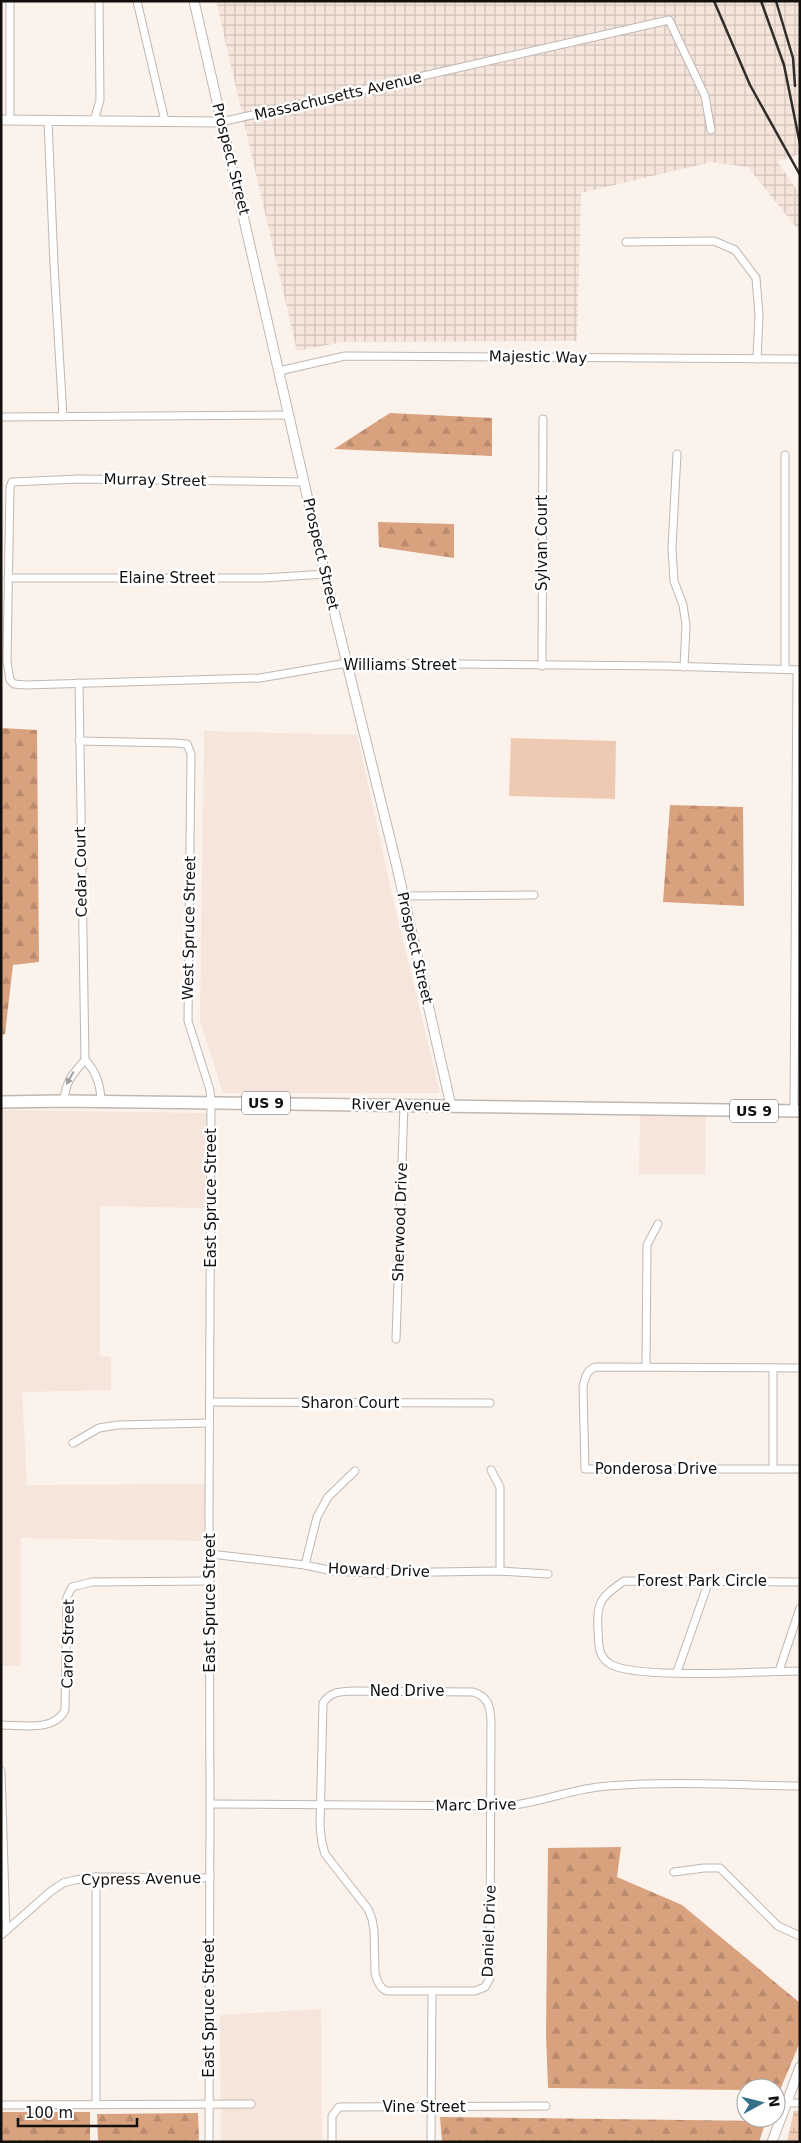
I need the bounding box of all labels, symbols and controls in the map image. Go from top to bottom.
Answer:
street label: Massachusetts Avenue [252,68,424,124]
street label: Prospect Street [208,101,254,217]
street label: Majestic Way [489,347,587,367]
street label: Murray Street [103,470,207,490]
street label: Sylvan Court [533,495,551,591]
street label: Prospect Street [299,496,343,612]
street label: Elaine Street [119,569,215,587]
street label: Williams Street [343,656,457,674]
street label: Cedar Court [71,826,91,917]
street label: West Spruce Street [179,856,199,1000]
street label: Prospect Street [393,890,437,1006]
one-way arrow [66,1071,74,1086]
road number: US 9 [242,1092,290,1114]
street label: River Avenue [351,1095,451,1115]
road number: US 9 [730,1100,778,1122]
street label: East Spruce Street [202,1128,220,1268]
street label: Sherwood Drive [389,1162,411,1282]
street label: Sharon Court [301,1394,399,1412]
street label: Ponderosa Drive [595,1460,717,1478]
street label: East Spruce Street [201,1533,219,1673]
street label: Howard Drive [328,1559,430,1581]
street label: Forest Park Circle [637,1572,767,1590]
street label: Carol Street [58,1599,78,1689]
street label: Ned Drive [370,1682,444,1700]
street label: Marc Drive [435,1795,517,1815]
street label: Cypress Avenue [81,1869,201,1889]
street label: Daniel Drive [478,1884,500,1978]
street label: East Spruce Street [200,1938,218,2078]
north arrow [736,2078,786,2128]
text: N [765,2095,783,2108]
scale bar [18,2096,136,2128]
street label: Vine Street [382,2098,466,2116]
text: 100 m [25,2104,73,2122]

